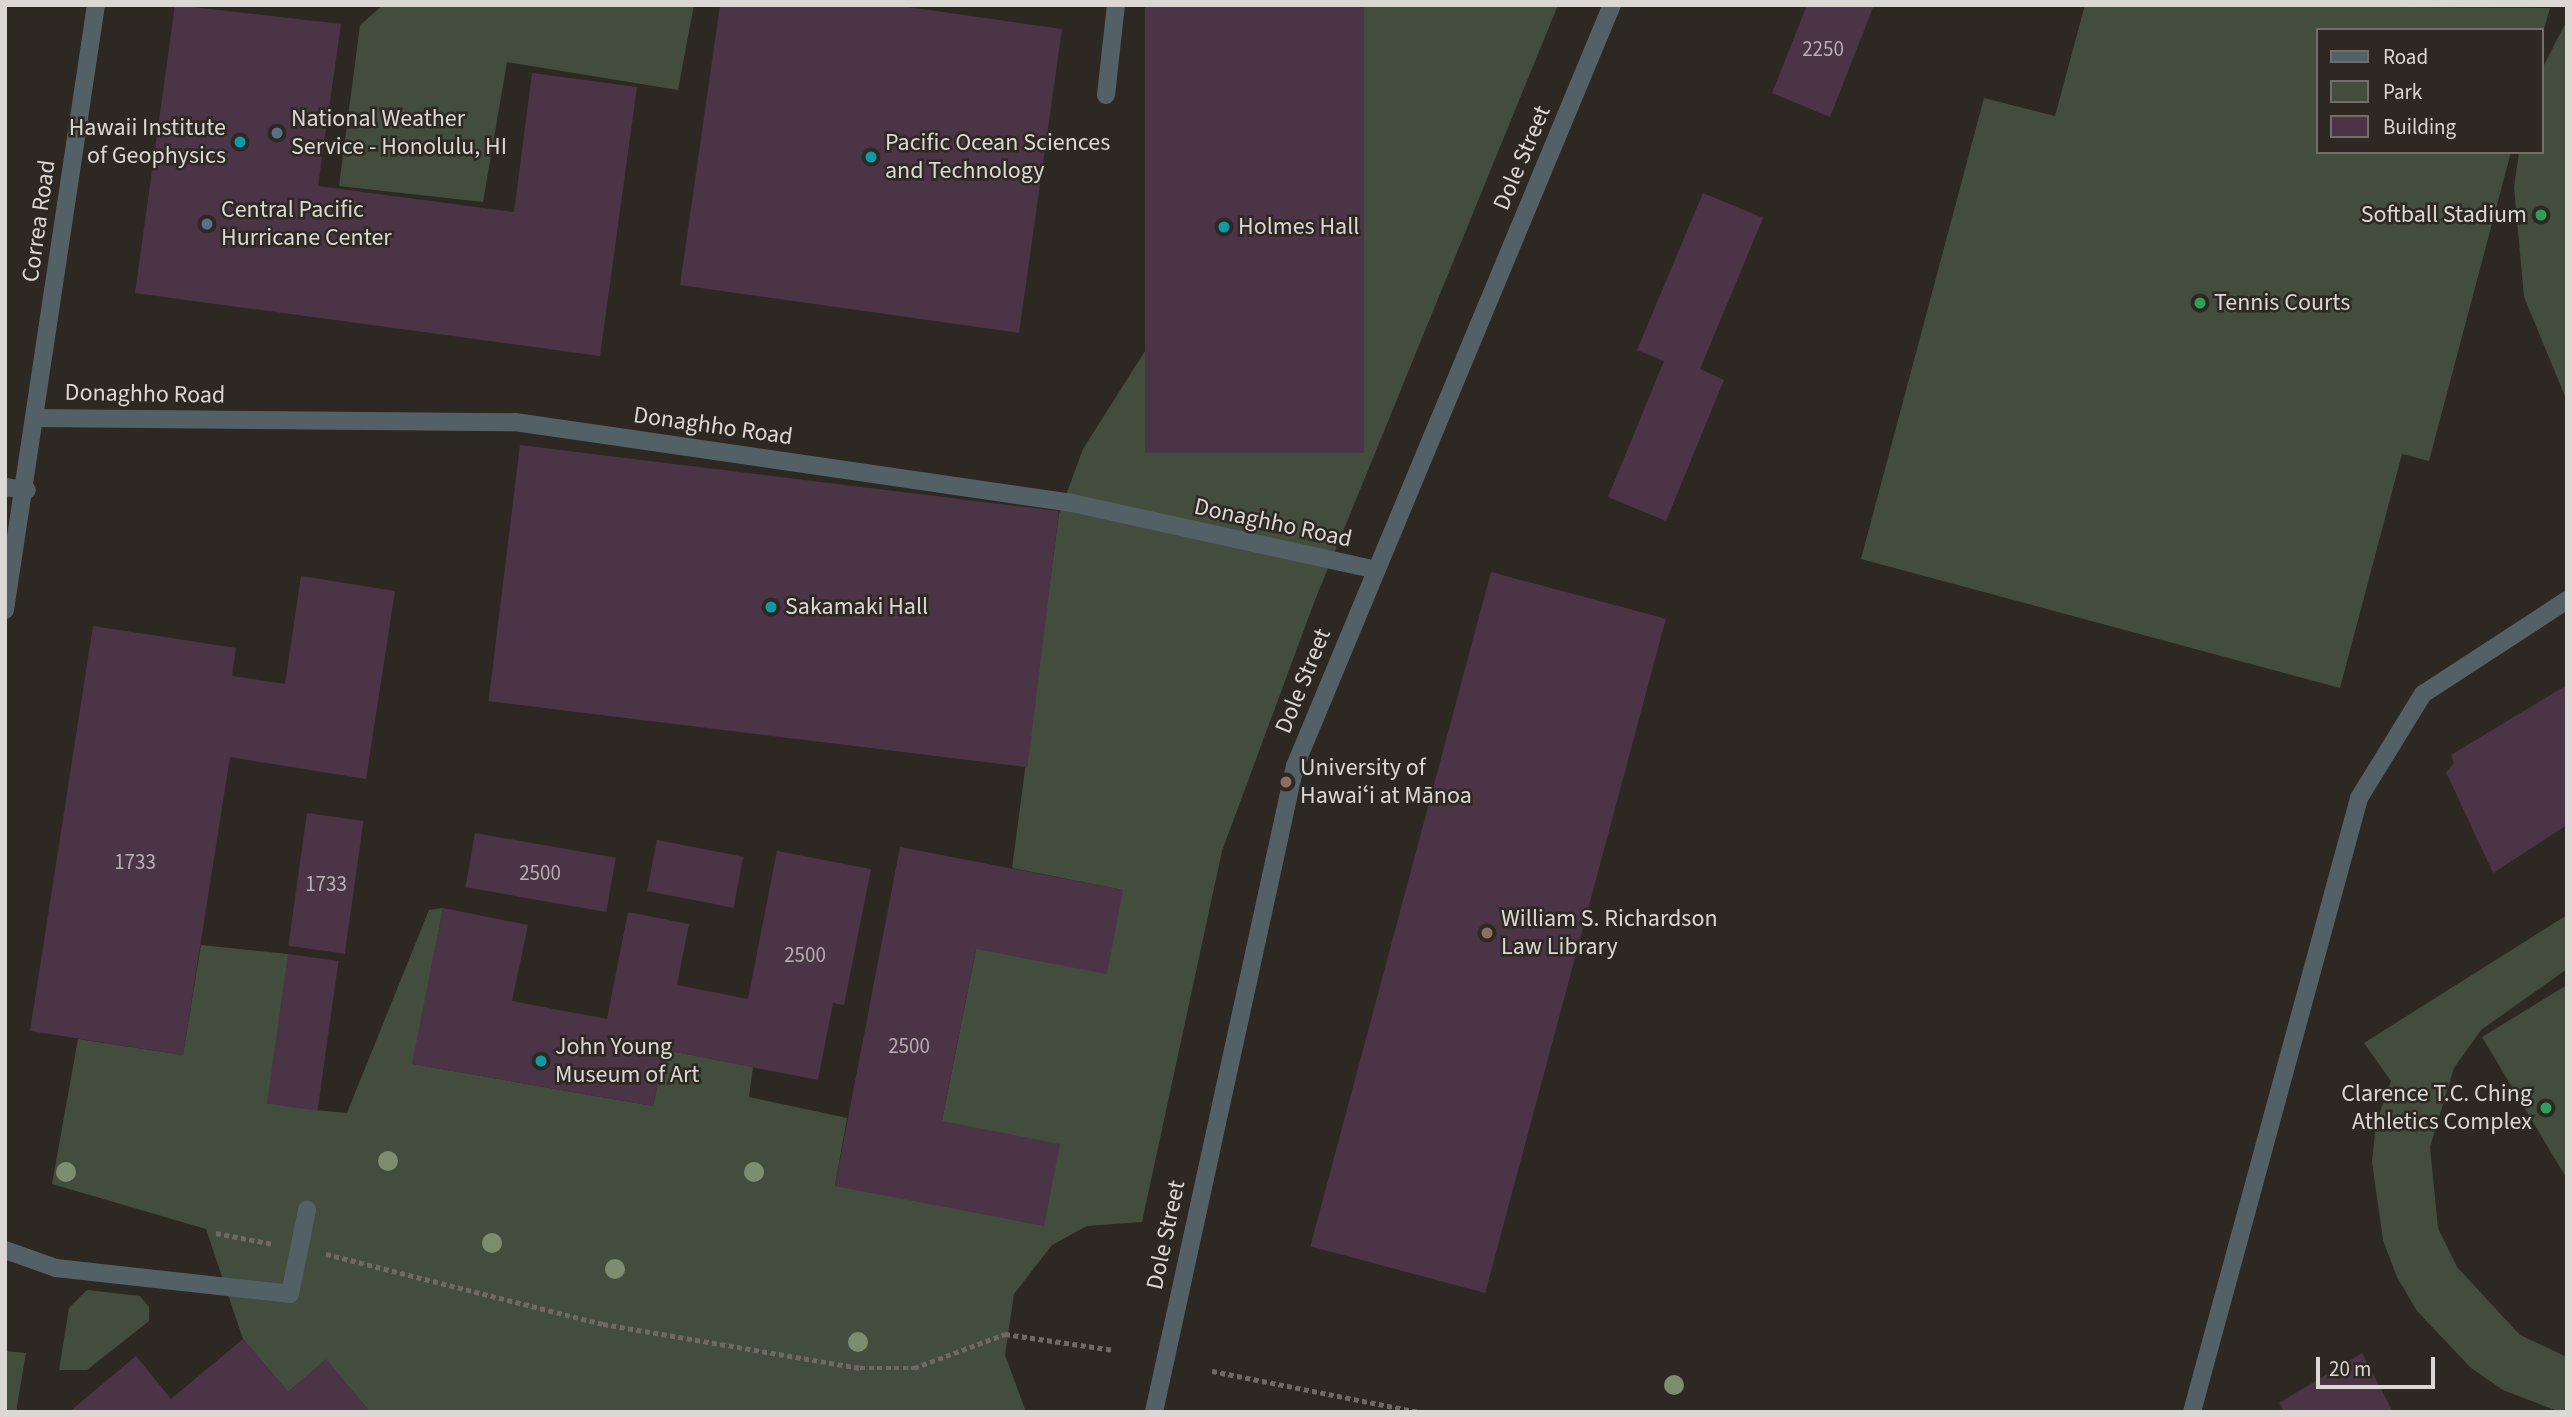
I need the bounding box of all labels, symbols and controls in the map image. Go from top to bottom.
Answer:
legend [2316,28,2544,154]
house number: 2250 [1802,36,1844,62]
text: Road [2383,42,2428,72]
text: Park [2383,77,2422,107]
street label: Dole Street [1487,101,1557,215]
place label: National Weather Service - Honolulu, HI [291,105,507,161]
text: Building [2383,112,2456,142]
place label: Hawaii Institute of Geophysics [69,114,226,170]
marker: National Weather Service - Honolulu, HI [269,125,285,141]
place label: Pacific Ocean Sciences and Technology [885,129,1110,185]
marker: Hawaii Institute of Geophysics [232,134,248,150]
marker: Pacific Ocean Sciences and Technology [863,149,879,165]
street label: Correa Road [16,158,62,284]
place label: Central Pacific Hurricane Center [221,196,392,252]
place label: Softball Stadium [2361,201,2527,229]
marker: Softball Stadium [2533,207,2549,223]
place label: Holmes Hall [1238,213,1359,241]
marker: Central Pacific Hurricane Center [199,216,215,232]
marker: Holmes Hall [1216,219,1232,235]
place label: Tennis Courts [2214,289,2350,317]
marker: Tennis Courts [2192,295,2208,311]
street label: Donaghho Road [65,378,225,410]
street label: Donaghho Road [632,401,794,451]
street label: Donaghho Road [1192,492,1354,554]
place label: Sakamaki Hall [785,593,928,621]
marker: Sakamaki Hall [763,599,779,615]
street label: Dole Street [1269,624,1337,738]
place label: University of Hawaiʻi at Mānoa [1300,754,1472,810]
marker: University of Hawaiʻi at Mānoa [1278,774,1294,790]
house number: 1733 [114,849,156,875]
house number: 2500 [519,860,561,886]
house number: 1733 [305,871,347,897]
place label: William S. Richardson Law Library [1501,905,1718,961]
marker: William S. Richardson Law Library [1479,925,1495,941]
house number: 2500 [784,942,826,968]
place label: John Young Museum of Art [555,1033,699,1089]
house number: 2500 [888,1033,930,1059]
marker: John Young Museum of Art [533,1053,549,1069]
place label: Clarence T.C. Ching Athletics Complex [2341,1080,2532,1136]
marker: Clarence T.C. Ching Athletics Complex [2538,1100,2554,1116]
street label: Dole Street [1140,1178,1192,1292]
scale bar [2320,1344,2439,1388]
text: 20 m [2329,1354,2371,1384]

